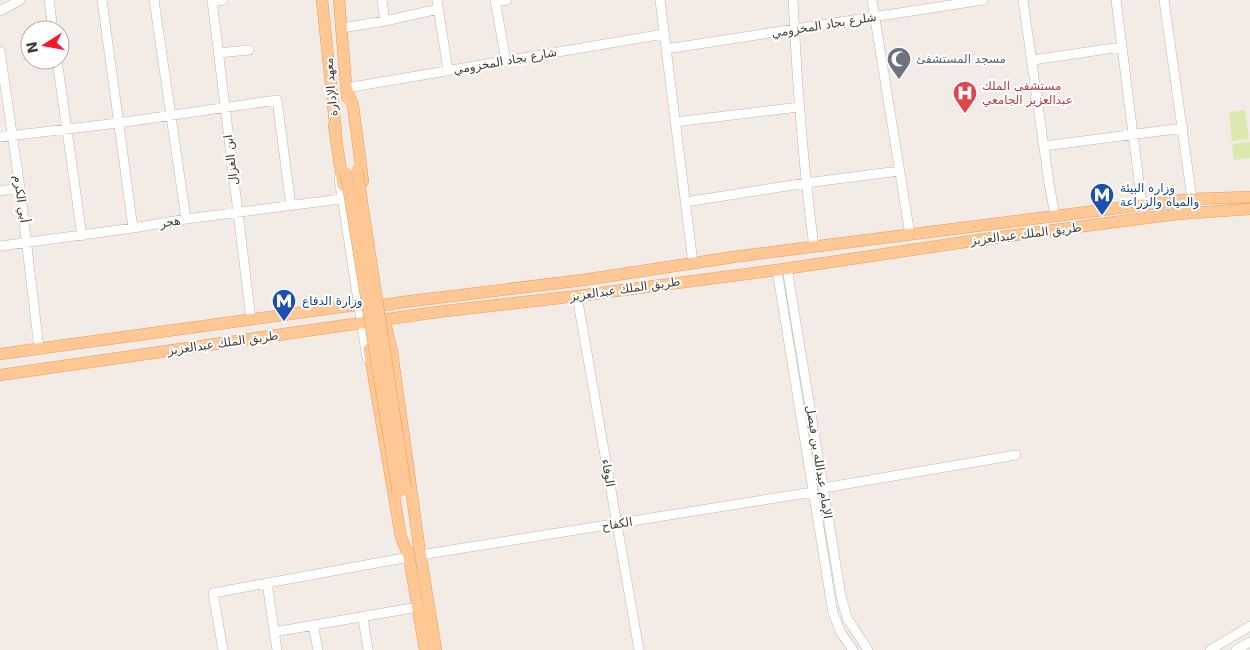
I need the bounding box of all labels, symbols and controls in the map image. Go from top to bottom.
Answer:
street label: شلرع بجاد المخزومي [771,10,878,41]
north arrow [20,20,70,70]
text: N [23,40,41,55]
street label: شارع بجاد المخزومي [452,45,558,78]
mosque icon: مسجد المستشفئ [886,46,912,80]
place label: مسجد المستشفئ [916,52,1006,66]
street label: معهد الإدارة [321,57,342,117]
place label: مستشفى الملك عبدالعزيز الجامعي [982,79,1073,108]
hospital icon: مستشفى الملك عبدالعزيز الجامعي [952,80,978,114]
street label: ابن الغزال [221,134,242,186]
street label: أبي الكرم [10,174,32,224]
place label: وزاره البيئة والمياه والزراعة [1120,181,1199,210]
metro station icon: وزاره البيئة والمياه والزراعة [1089,182,1115,216]
street label: هجر [158,213,182,232]
street label: طريق الملك عبدالعزيز [969,220,1082,249]
street label: طريق الملك عبدالعزيز [568,274,681,305]
metro station icon: وزارة الدفاع [271,288,297,322]
place label: وزارة الدفاع [302,294,363,309]
street label: طريق الملك عبدالعزيز [166,328,279,359]
street label: الإمام عبدالله بن فيصل [802,404,835,520]
street label: الوفاء [598,458,617,488]
street label: الكفاح [601,515,633,533]

